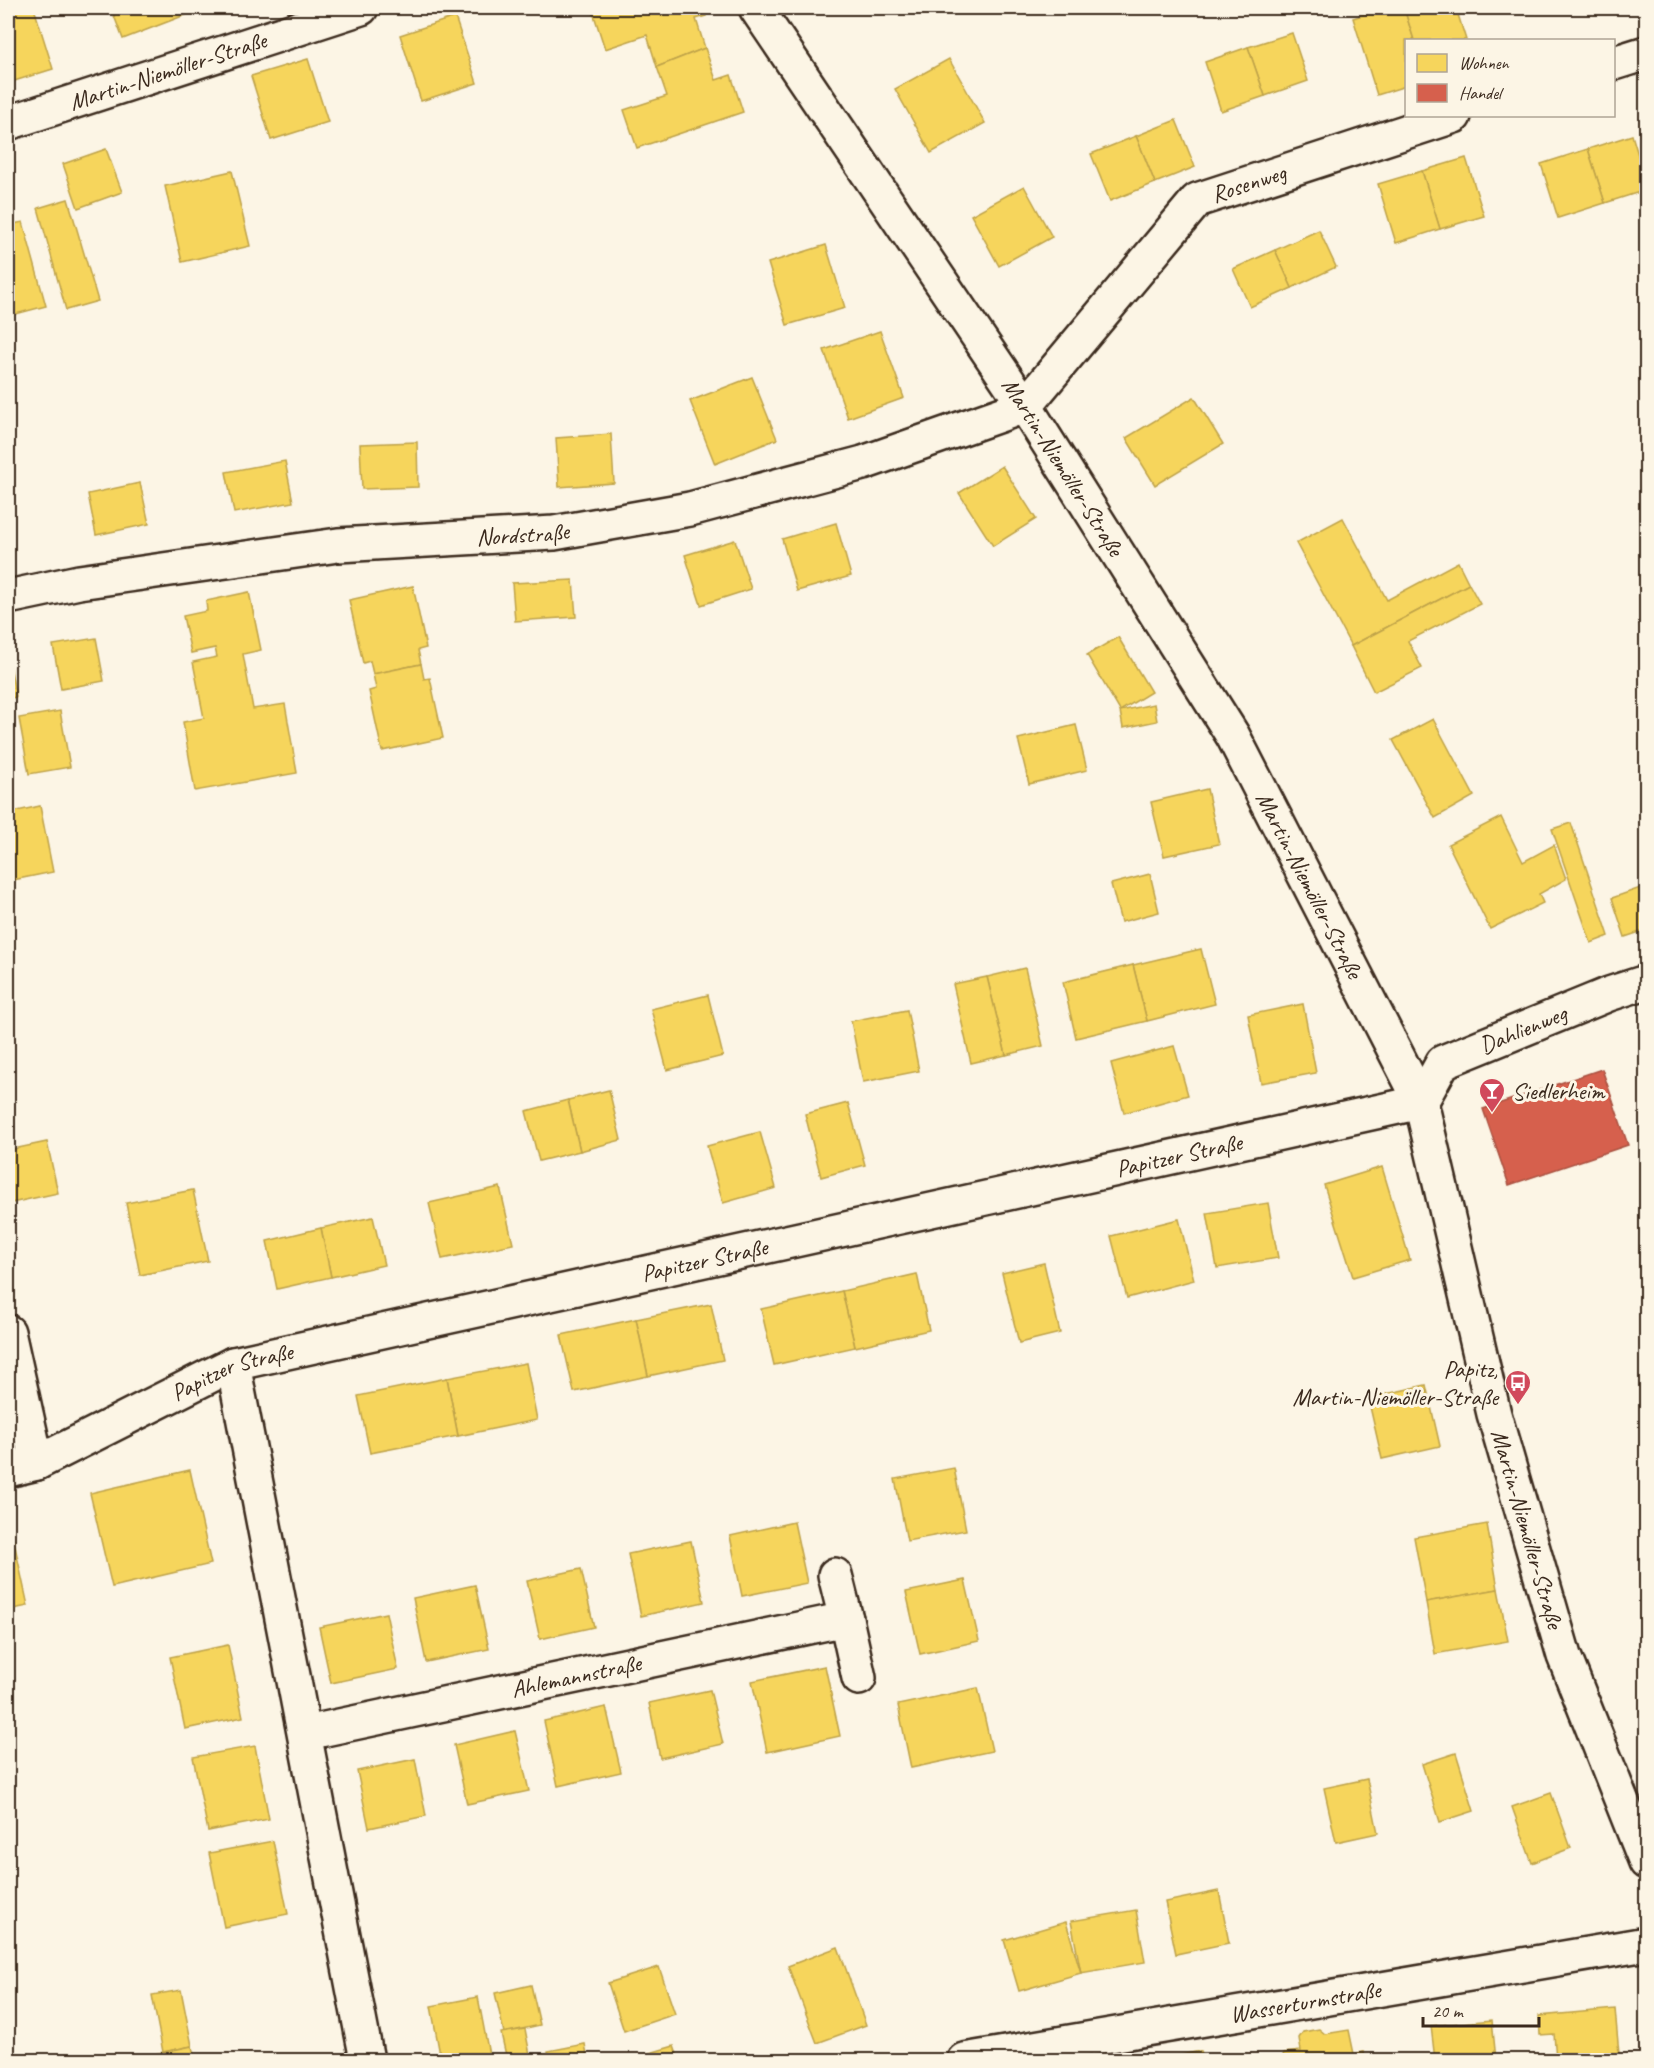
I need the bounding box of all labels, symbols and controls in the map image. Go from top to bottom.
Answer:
street label: Martin-Niemöller-Straße [65,24,272,117]
legend [1405,39,1615,117]
text: Wohnen [1459,52,1510,74]
text: Handel [1459,82,1504,104]
street label: Rosenweg [1207,157,1291,209]
street label: Martin-Niemöller-Straße [995,372,1132,563]
street label: Nordstraße [475,515,573,552]
street label: Martin-Niemöller-Straße [1249,787,1371,985]
street label: Dahlienweg [1475,997,1573,1060]
bar icon: Siedlerheim [1477,1076,1507,1114]
place label: Siedlerheim [1512,1076,1606,1106]
street label: Papitzer Straße [1113,1126,1247,1184]
street label: Papitzer Straße [638,1231,772,1289]
street label: Papitzer Straße [166,1336,298,1408]
place label: Papitz, Martin-Niemöller-Straße [1293,1354,1500,1412]
bus stop icon: Papitz, Martin-Niemöller-Straße [1503,1368,1533,1406]
street label: Martin-Niemöller-Straße [1484,1426,1571,1634]
street label: Ahlemannstraße [508,1647,646,1704]
street label: Wasserturmstraße [1228,1974,1385,2030]
scale bar [1423,1990,1538,2028]
text: 20 m [1432,2000,1465,2022]

